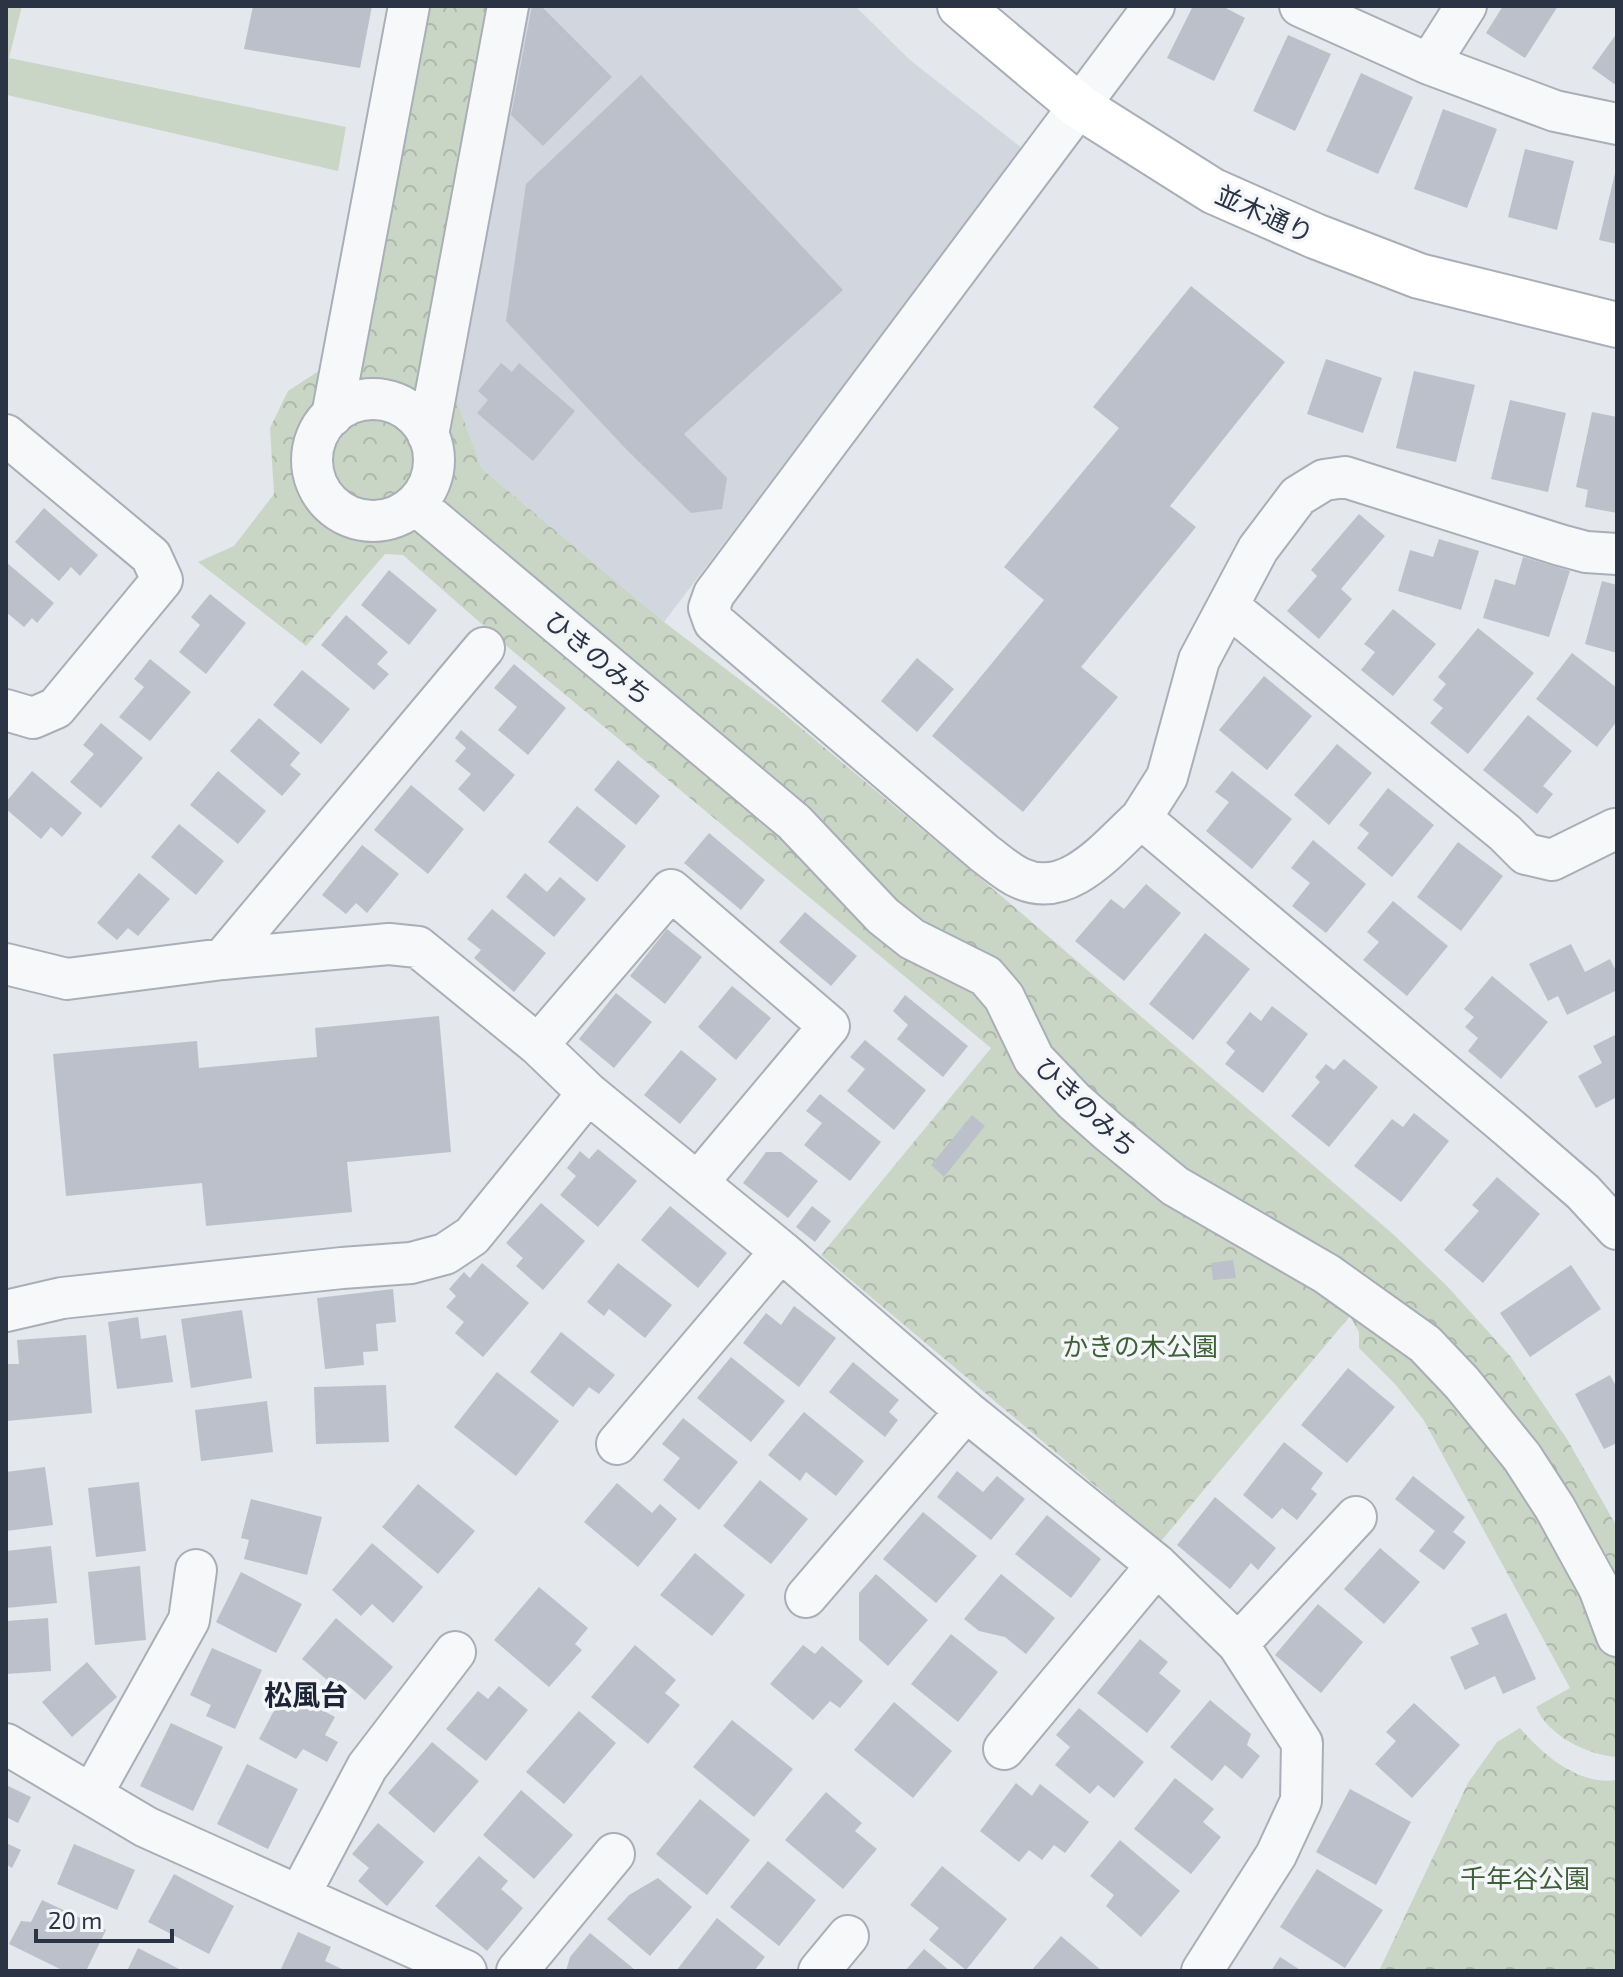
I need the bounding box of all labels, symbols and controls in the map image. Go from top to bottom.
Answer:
street label: 並木通り [1211,178,1319,248]
street label: ひきのみち [539,603,659,711]
street label: ひきのみち [1029,1050,1145,1162]
park label: かきの木公園 [1062,1330,1218,1361]
district label: 松風台 [264,1677,348,1711]
park label: 千年谷公園 [1460,1862,1590,1893]
scale bar [36,1893,172,1943]
text: 20 m [48,1905,102,1934]

